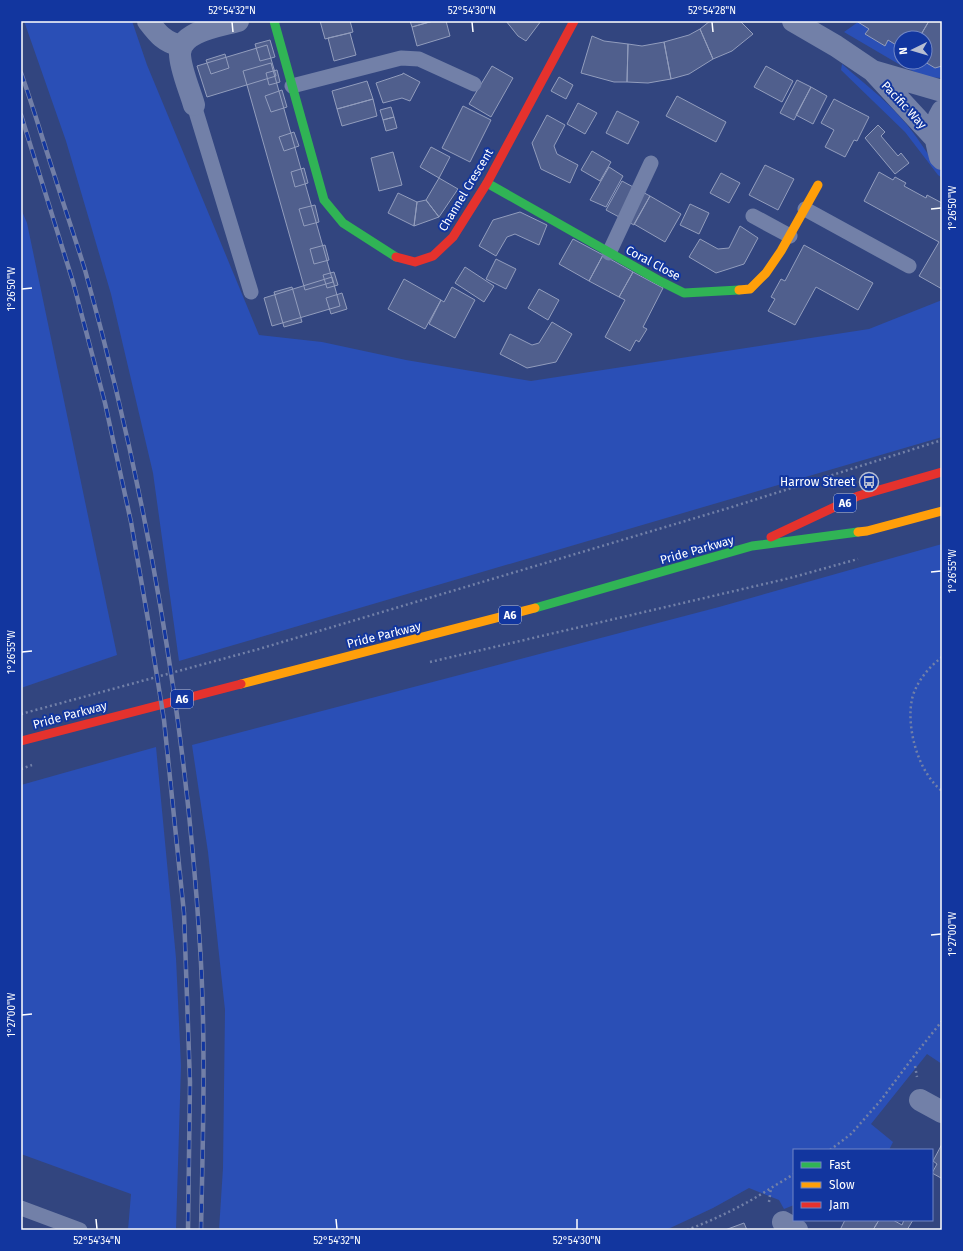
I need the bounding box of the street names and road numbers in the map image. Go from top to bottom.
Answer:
street label: Pacific Way [879,78,929,132]
street label: Channel Crescent [436,146,497,234]
street label: Coral Close [623,243,683,283]
road number: A6 [834,494,856,512]
street label: Pride Parkway [659,533,736,567]
road number: A6 [499,606,521,624]
street label: Pride Parkway [345,619,423,651]
road number: A6 [171,690,193,708]
street label: Pride Parkway [31,698,109,732]

